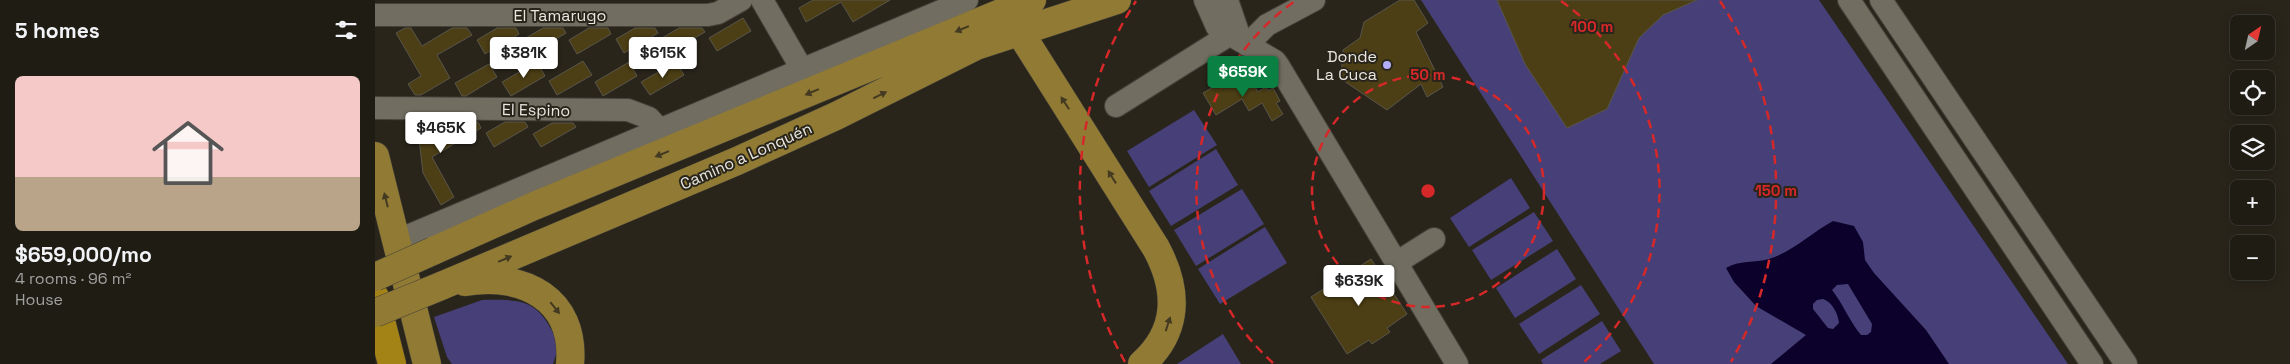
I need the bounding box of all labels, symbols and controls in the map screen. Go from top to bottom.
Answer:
street label: El Tamarugo [514,5,606,26]
north arrow [2230,15,2275,60]
map controls [2230,15,2275,280]
icon: filters [332,16,360,44]
text: 5 homes [15,17,100,44]
text: 100 m [1571,17,1613,36]
one-way arrow [954,25,969,33]
pin: $381K [489,36,559,79]
pin: $615K [628,36,698,79]
text: $381K [501,42,547,63]
text: $615K [640,42,686,63]
place label: Donde La Cuca [1316,46,1377,85]
pin: $659K [1208,56,1278,98]
marker: Donde La Cuca [1381,59,1393,71]
text: $659K [1218,61,1268,82]
text: 50 m [1410,65,1446,84]
button: locate [2230,70,2275,115]
one-way arrow [805,88,819,96]
one-way arrow [873,91,887,99]
one-way arrow [1060,96,1069,109]
street label: El Espino [502,99,570,121]
icon: home [143,108,233,198]
pin: $465K [406,112,476,154]
text: $465K [416,117,466,138]
street label: Camino a Lonquén [677,118,815,194]
button: layers [2230,125,2275,170]
one-way arrow [655,150,669,158]
one-way arrow [1108,171,1117,184]
button: + [2230,180,2275,225]
text: 150 m [1755,181,1797,200]
centre of rings [1419,182,1437,200]
one-way arrow [382,192,390,207]
button: − [2230,235,2275,280]
text: $659,000/mo [15,241,152,268]
one-way arrow [498,254,512,262]
pin: $639K [1324,264,1394,307]
text: 4 rooms · 96 m² [15,268,131,289]
text: $639K [1334,270,1384,291]
text: House [15,289,63,310]
one-way arrow [550,301,561,314]
one-way arrow [1165,316,1173,331]

